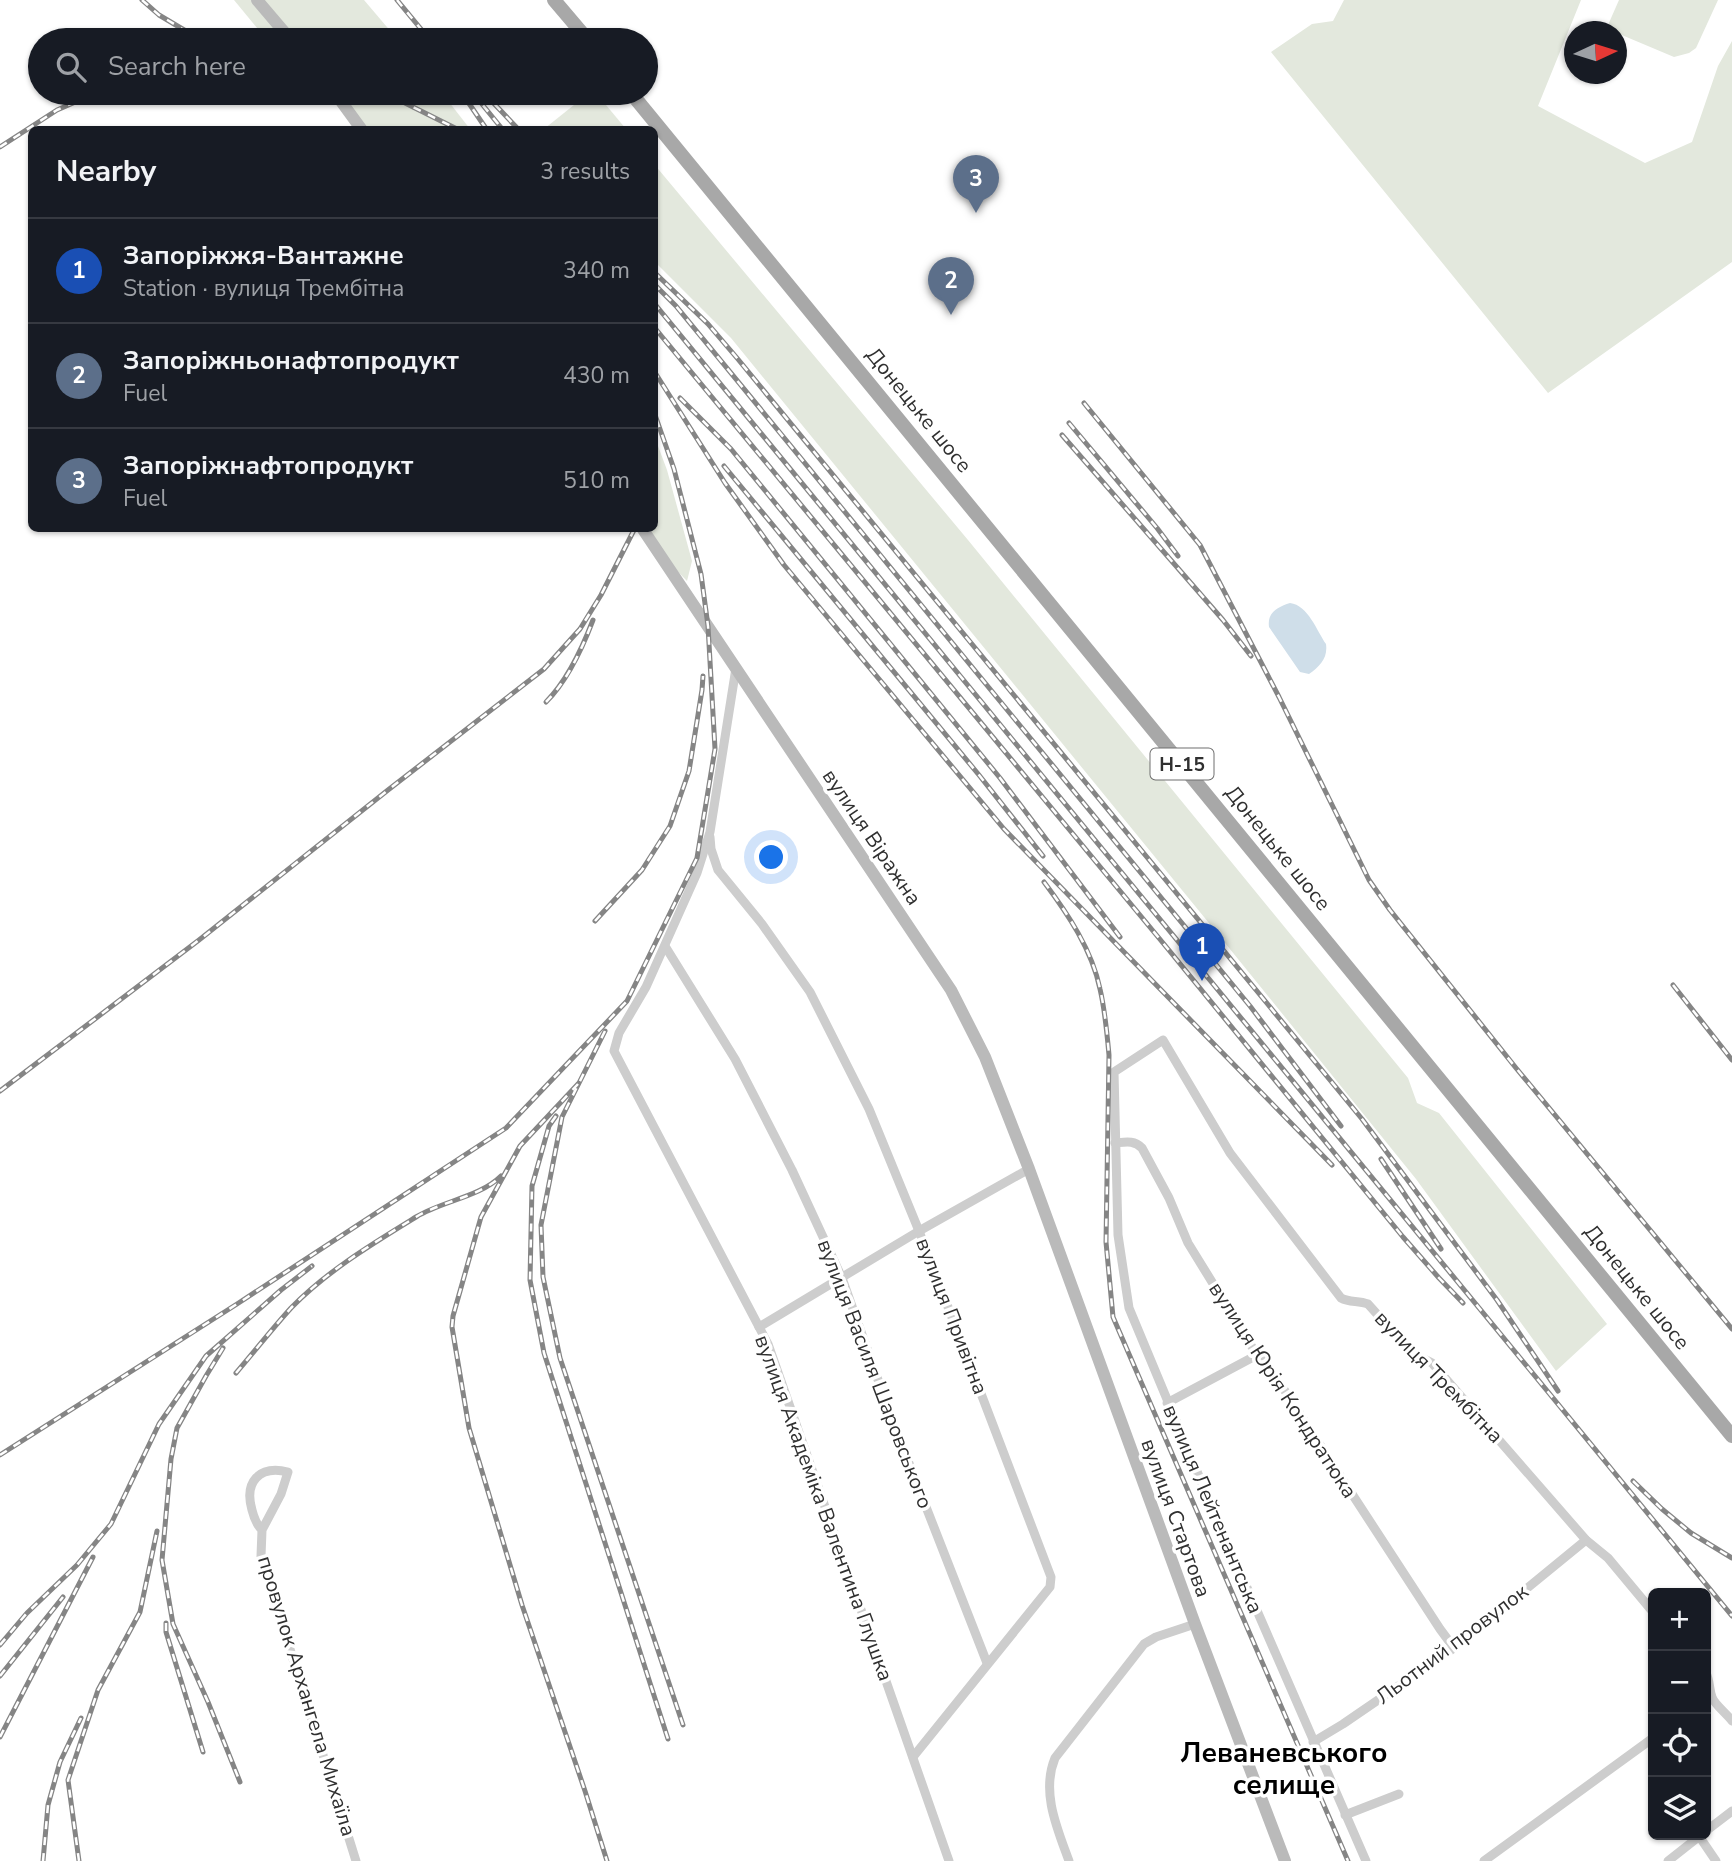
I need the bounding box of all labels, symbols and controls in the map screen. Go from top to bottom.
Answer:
north arrow [1564,21,1627,84]
search box [28,28,658,105]
icon: search [52,48,90,86]
text: Search here [108,49,246,84]
text: Nearby [56,151,156,192]
pin: 3 [953,155,999,213]
text: 3 results [540,156,630,187]
text: Запоріжжя-Вантажне [123,238,404,273]
text: 1 [72,255,86,286]
text: 340 m [563,255,630,286]
pin: 2 [928,257,974,315]
text: Station · вулиця Трембітна [123,273,404,304]
street label: Донецьке шосе [860,342,978,478]
text: Запоріжньонафтопродукт [123,343,459,378]
text: 2 [72,360,86,391]
text: 430 m [563,360,630,391]
text: Fuel [123,378,167,409]
text: Запоріжнафтопродукт [123,448,413,483]
text: 3 [72,465,86,496]
text: 510 m [563,465,630,496]
text: Fuel [123,483,167,514]
road number: Н-15 [1150,748,1214,779]
street label: вулиця Віражна [816,763,928,911]
street label: Донецьке шосе [1219,780,1337,916]
your location [754,840,788,874]
pin: 1 [1179,923,1225,981]
street label: Донецьке шосе [1578,1219,1696,1355]
street label: вулиця Привітна [909,1234,995,1398]
street label: вулиця Василя Шаровського [811,1235,939,1513]
street label: вулиця Юрія Кондратюка [1202,1276,1364,1504]
street label: вулиця Трембітна [1368,1305,1510,1449]
street label: вулиця Академіка Валентина Глушка [748,1331,900,1685]
street label: вулиця Лейтенантська [1156,1400,1270,1618]
street label: вулиця Стартова [1134,1435,1218,1601]
street label: провулок Архангела Михаїла [251,1552,363,1840]
street label: Льотний провулок [1370,1577,1535,1710]
map controls [1648,1588,1711,1840]
button: + [1648,1588,1711,1651]
button: − [1648,1651,1711,1714]
button: locate [1648,1714,1711,1777]
district label: Леваневського селище [1180,1734,1388,1804]
button: layers [1648,1777,1711,1840]

